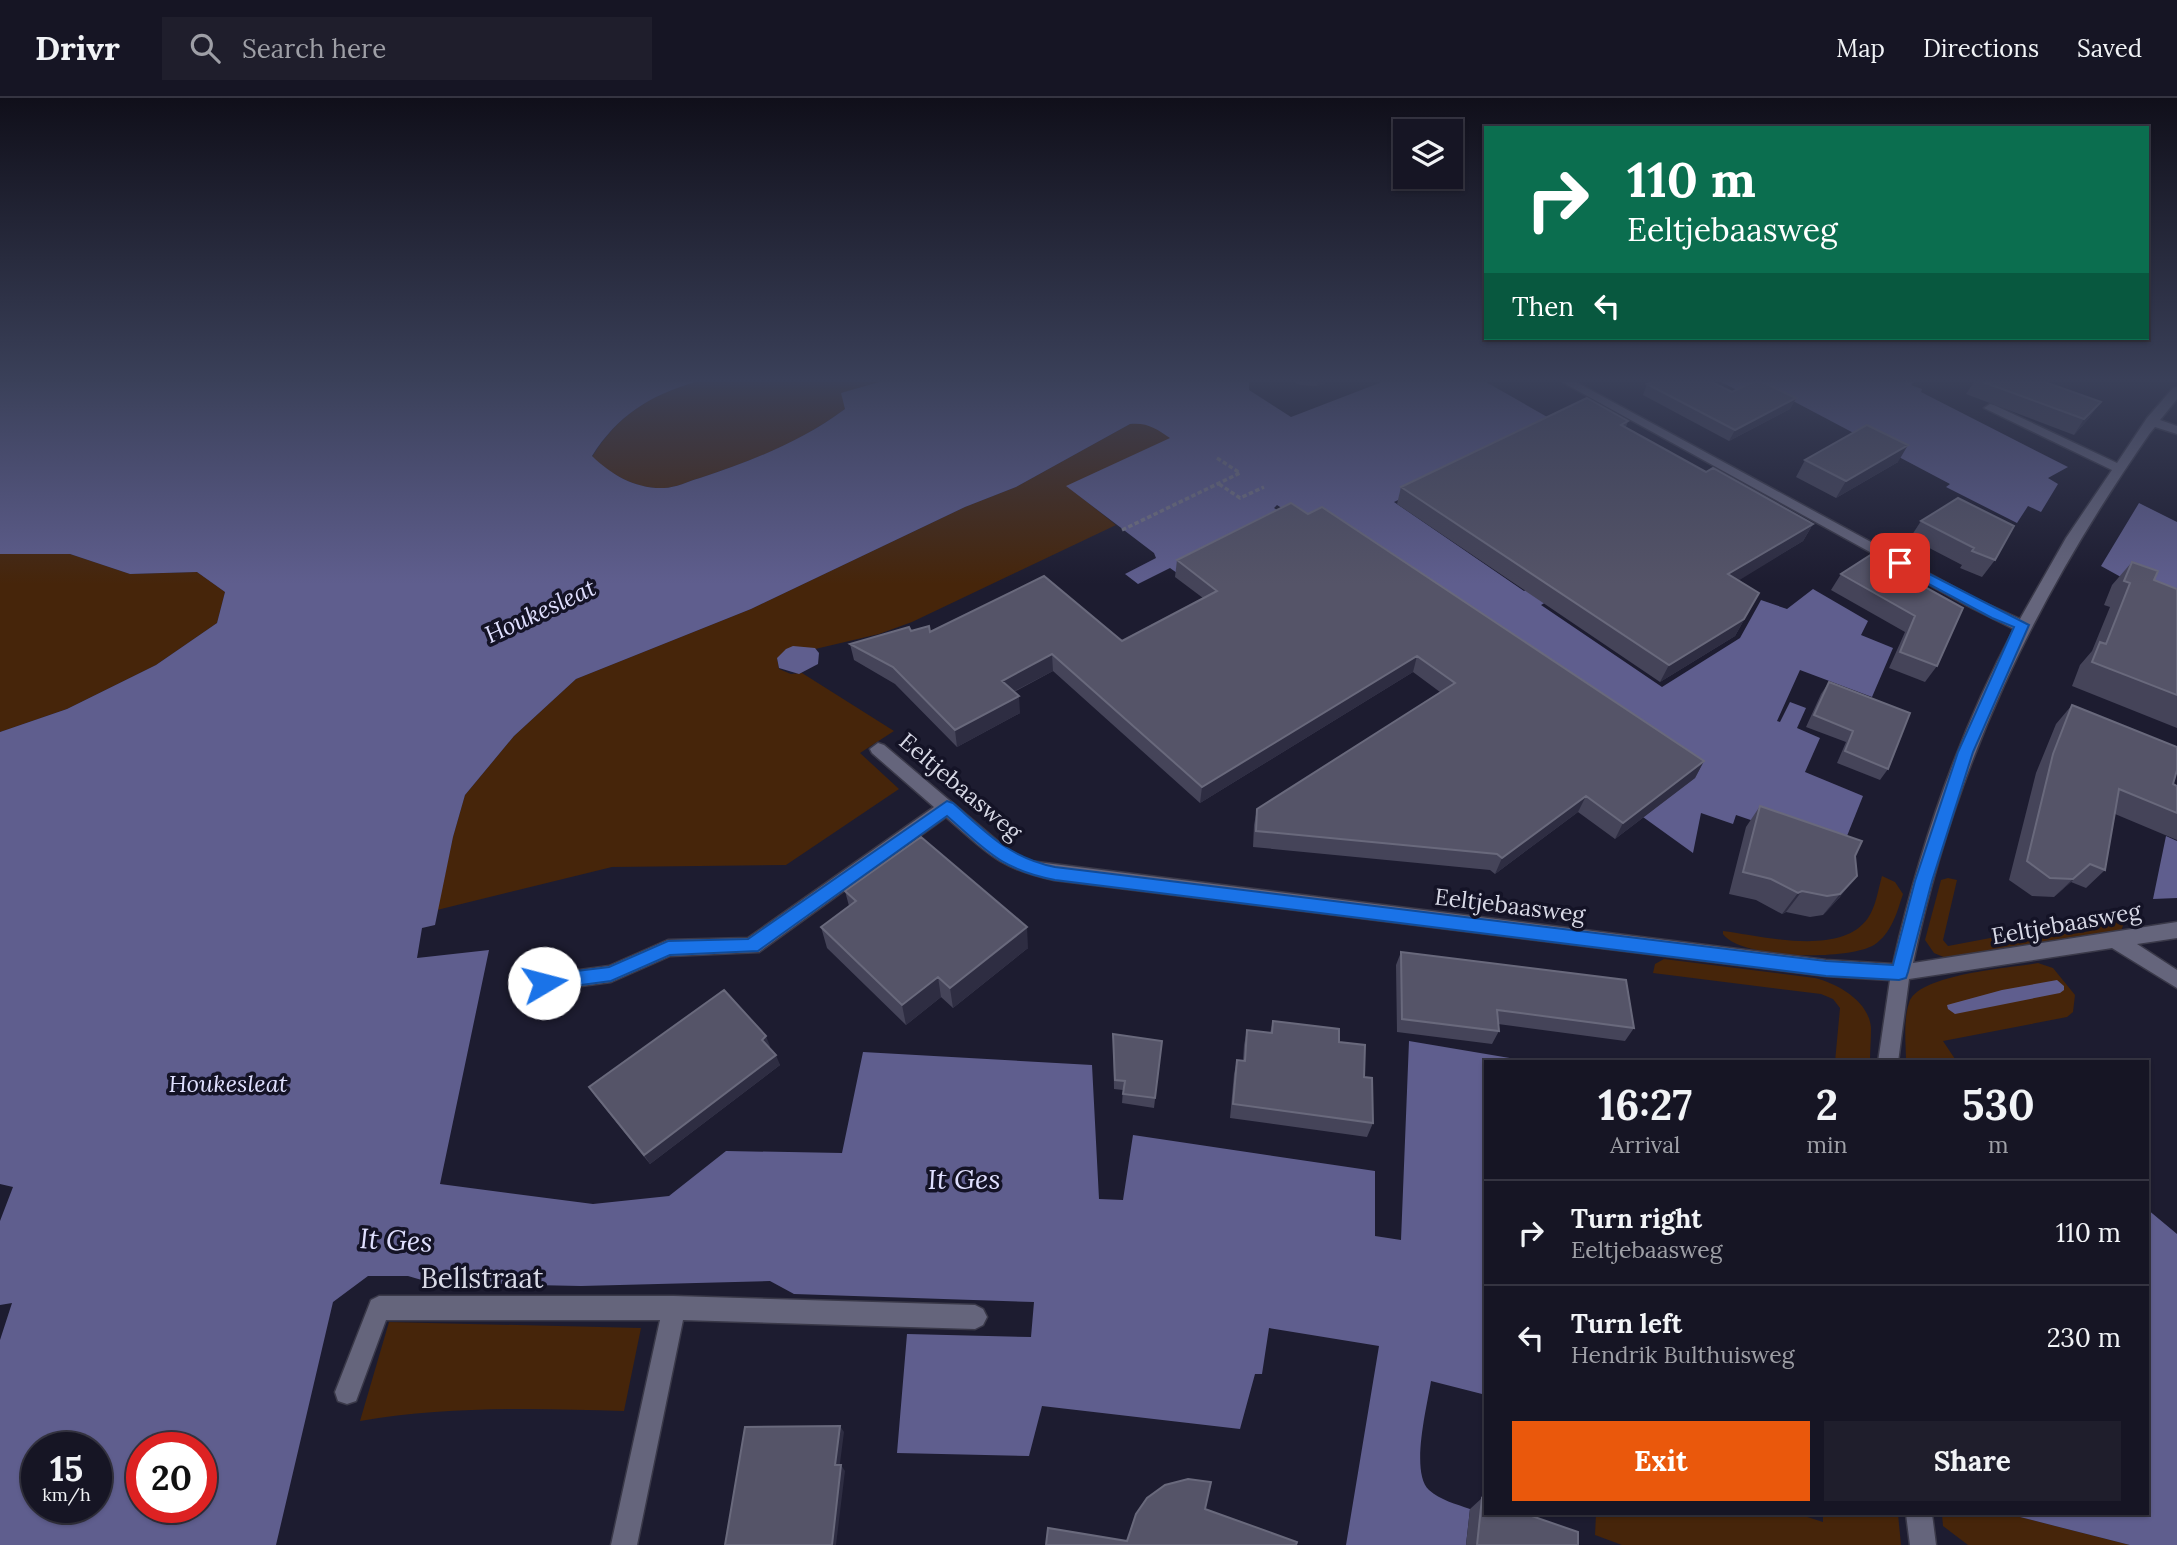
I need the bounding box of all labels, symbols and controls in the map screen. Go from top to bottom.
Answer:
search box [162,17,652,80]
text: Drivr [35,27,120,69]
icon: search [186,29,224,67]
text: Search here [242,32,386,65]
text: Map [1836,33,1885,64]
text: Directions [1923,33,2039,64]
text: Saved [2077,33,2142,64]
map controls [1393,119,1463,189]
button: layers [1393,119,1463,189]
text: 110 m [1627,148,1756,210]
icon: right [1512,154,1603,245]
text: Eeltjebaasweg [1627,209,1838,250]
icon: left [1588,287,1626,325]
text: Then [1512,290,1574,323]
pin [1870,533,1930,593]
icon: arrive [1881,544,1919,582]
water label: Houkesleat [479,572,601,650]
street label: Eeltjebaasweg [894,726,1029,847]
street label: Eeltjebaasweg [1433,881,1588,929]
street label: Eeltjebaasweg [1989,895,2144,950]
position arrow [507,946,581,1020]
water label: Houkesleat [168,1068,288,1099]
text: 16:27 [1598,1078,1692,1132]
text: 2 [1816,1078,1838,1132]
text: 530 [1962,1078,2035,1132]
text: Arrival [1610,1130,1680,1159]
text: min [1806,1130,1847,1159]
text: m [1988,1130,2008,1159]
water label: It Ges [928,1161,1000,1197]
text: Turn right [1571,1202,1702,1235]
icon: right [1512,1214,1550,1252]
text: 110 m [2056,1216,2121,1249]
water label: It Ges [359,1220,433,1260]
text: Eeltjebaasweg [1571,1235,1723,1264]
street label: Bellstraat [420,1260,544,1296]
text: Turn left [1571,1307,1682,1340]
icon: left [1512,1319,1550,1357]
text: 230 m [2047,1321,2121,1354]
text: Hendrik Bulthuisweg [1571,1340,1794,1369]
button: Exit [1512,1421,1810,1501]
button: Share [1824,1421,2121,1501]
speed limit sign: 20 [126,1432,217,1523]
text: 15 [50,1446,83,1491]
text: km/h [42,1483,91,1506]

